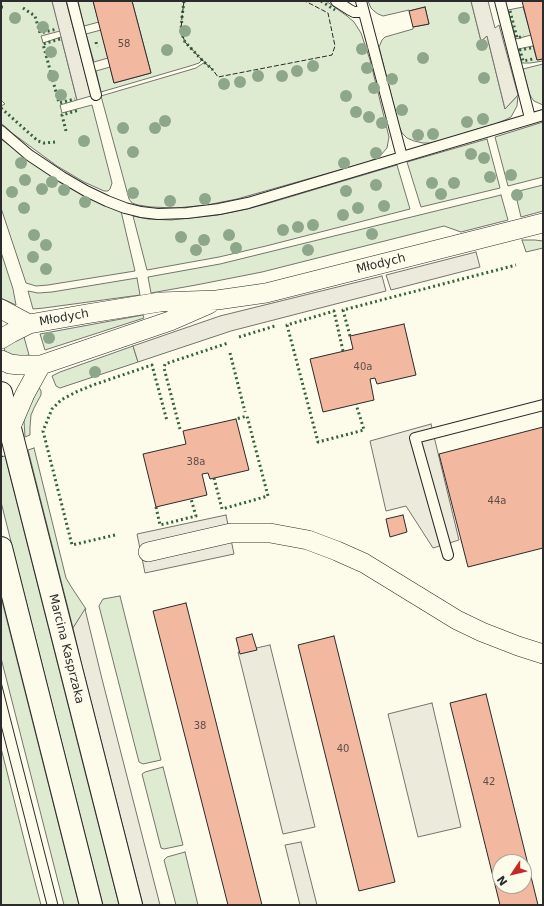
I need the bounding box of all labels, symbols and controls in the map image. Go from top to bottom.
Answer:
house number: 58 [118,38,130,50]
street label: Młodych [355,251,407,277]
street label: Młodych [38,307,90,329]
house number: 40a [354,361,372,373]
house number: 38a [187,456,205,468]
house number: 44a [488,495,506,507]
street label: Marcina Kasprzaka [45,593,87,705]
house number: 38 [194,720,206,732]
house number: 40 [337,743,349,755]
house number: 42 [483,776,495,788]
north arrow [492,854,532,894]
text: N [495,873,511,888]

